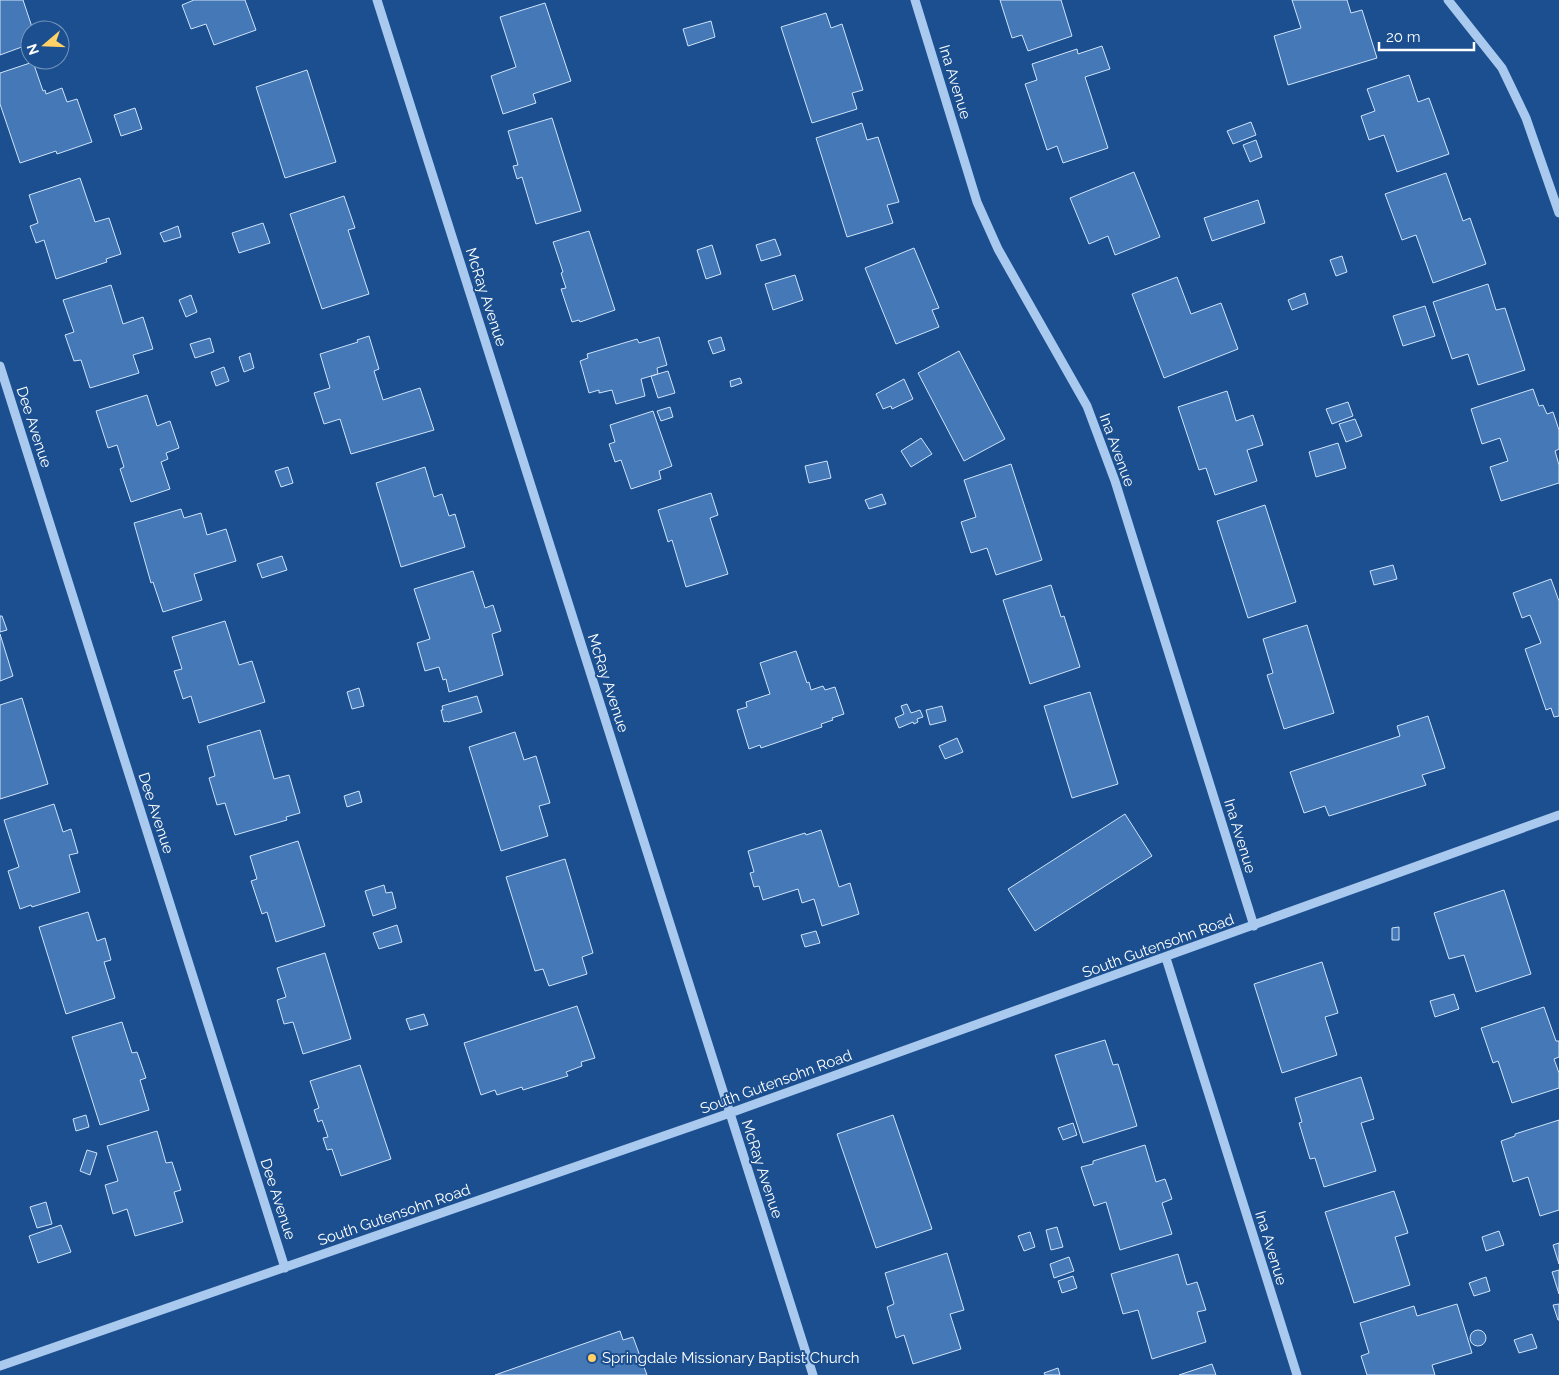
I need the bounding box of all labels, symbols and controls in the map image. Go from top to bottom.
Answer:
north arrow [20,20,70,70]
scale bar [1379,20,1474,52]
text: 20 m [1386,28,1421,46]
text: N [23,42,42,57]
street label: Ina Avenue [935,43,975,121]
street label: McRay Avenue [462,245,510,349]
street label: Dee Avenue [12,384,56,470]
street label: Ina Avenue [1095,411,1139,489]
street label: McRay Avenue [584,631,632,735]
street label: Dee Avenue [134,770,178,856]
street label: Ina Avenue [1220,797,1260,875]
street label: South Gutensohn Road [1080,910,1236,982]
street label: South Gutensohn Road [698,1046,854,1118]
street label: McRay Avenue [738,1117,786,1221]
street label: Dee Avenue [256,1156,300,1242]
street label: South Gutensohn Road [315,1180,473,1250]
street label: Ina Avenue [1251,1209,1291,1287]
place label: Springdale Missionary Baptist Church [602,1349,860,1367]
marker: Springdale Missionary Baptist Church [586,1352,598,1364]

